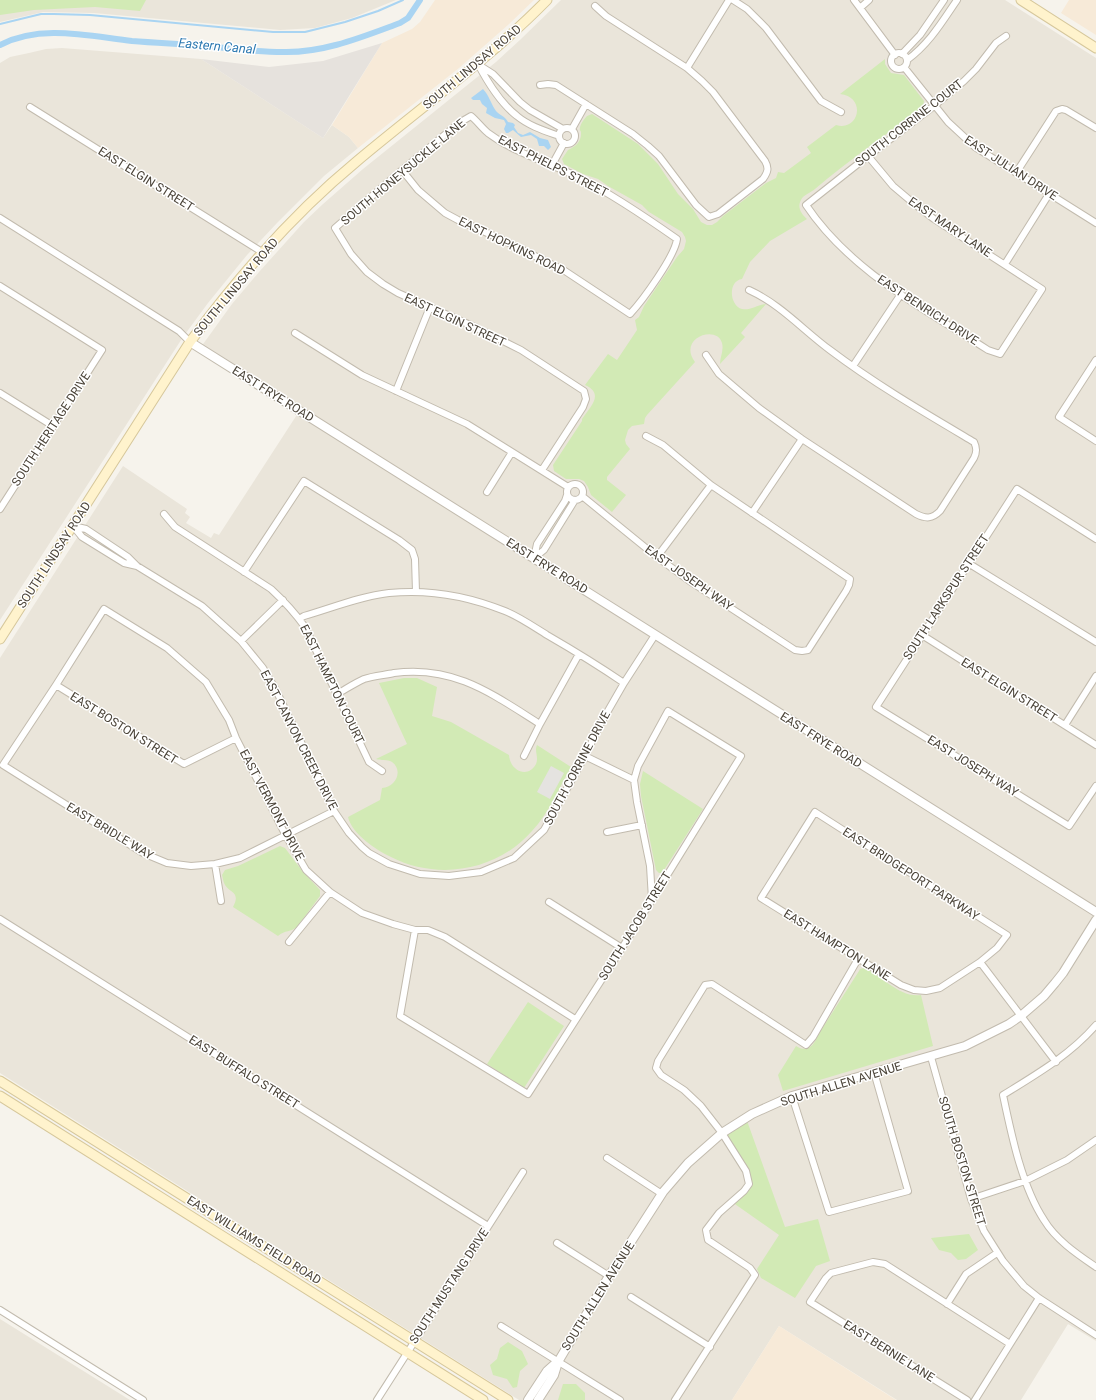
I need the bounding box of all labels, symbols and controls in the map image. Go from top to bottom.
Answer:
street label: SOUTH LINDSAY ROAD [420,22,524,112]
water label: Eastern Canal [178,35,257,57]
street label: SOUTH CORRINE COURT [853,77,965,169]
street label: SOUTH HONEYSUCKLE LANE [338,116,468,228]
street label: EAST PHELPS STREET [496,132,610,200]
street label: EAST JULIAN DRIVE [962,133,1060,203]
street label: EAST ELGIN STREET [96,144,196,214]
street label: EAST MARY LANE [906,194,994,260]
street label: EAST HOPKINS ROAD [456,214,568,278]
street label: SOUTH LINDSAY ROAD [191,235,281,339]
street label: EAST BENRICH DRIVE [875,272,981,348]
street label: EAST ELGIN STREET [402,290,508,350]
street label: EAST FRYE ROAD [230,363,317,425]
street label: SOUTH HERITAGE DRIVE [9,369,93,489]
street label: SOUTH LINDSAY ROAD [14,499,94,611]
street label: SOUTH LARKSPUR STREET [900,532,992,662]
street label: EAST FRYE ROAD [504,535,591,597]
street label: EAST JOSEPH WAY [642,542,736,614]
street label: EAST HAMPTON COURT [297,622,367,746]
street label: EAST ELGIN STREET [959,655,1059,725]
street label: EAST CANYON CREEK DRIVE [258,668,340,812]
street label: EAST BOSTON STREET [68,689,180,767]
street label: SOUTH CORRINE DRIVE [541,708,613,828]
street label: EAST FRYE ROAD [778,709,865,771]
street label: EAST JOSEPH WAY [925,732,1022,800]
street label: EAST VERMONT DRIVE [237,747,307,863]
street label: EAST BRIDLE WAY [64,800,157,863]
street label: EAST BRIDGEPORT PARKWAY [840,825,982,924]
street label: SOUTH JACOB STREET [596,869,674,983]
street label: EAST HAMPTON LANE [781,907,893,984]
street label: EAST BUFFALO STREET [186,1032,302,1112]
street label: SOUTH ALLEN AVENUE [779,1059,903,1109]
street label: SOUTH BOSTON STREET [936,1095,988,1227]
street label: EAST WILLIAMS FIELD ROAD [184,1193,324,1287]
street label: SOUTH MUSTANG DRIVE [407,1226,492,1346]
street label: SOUTH ALLEN AVENUE [559,1239,637,1353]
street label: EAST BERNIE LANE [841,1317,937,1385]

